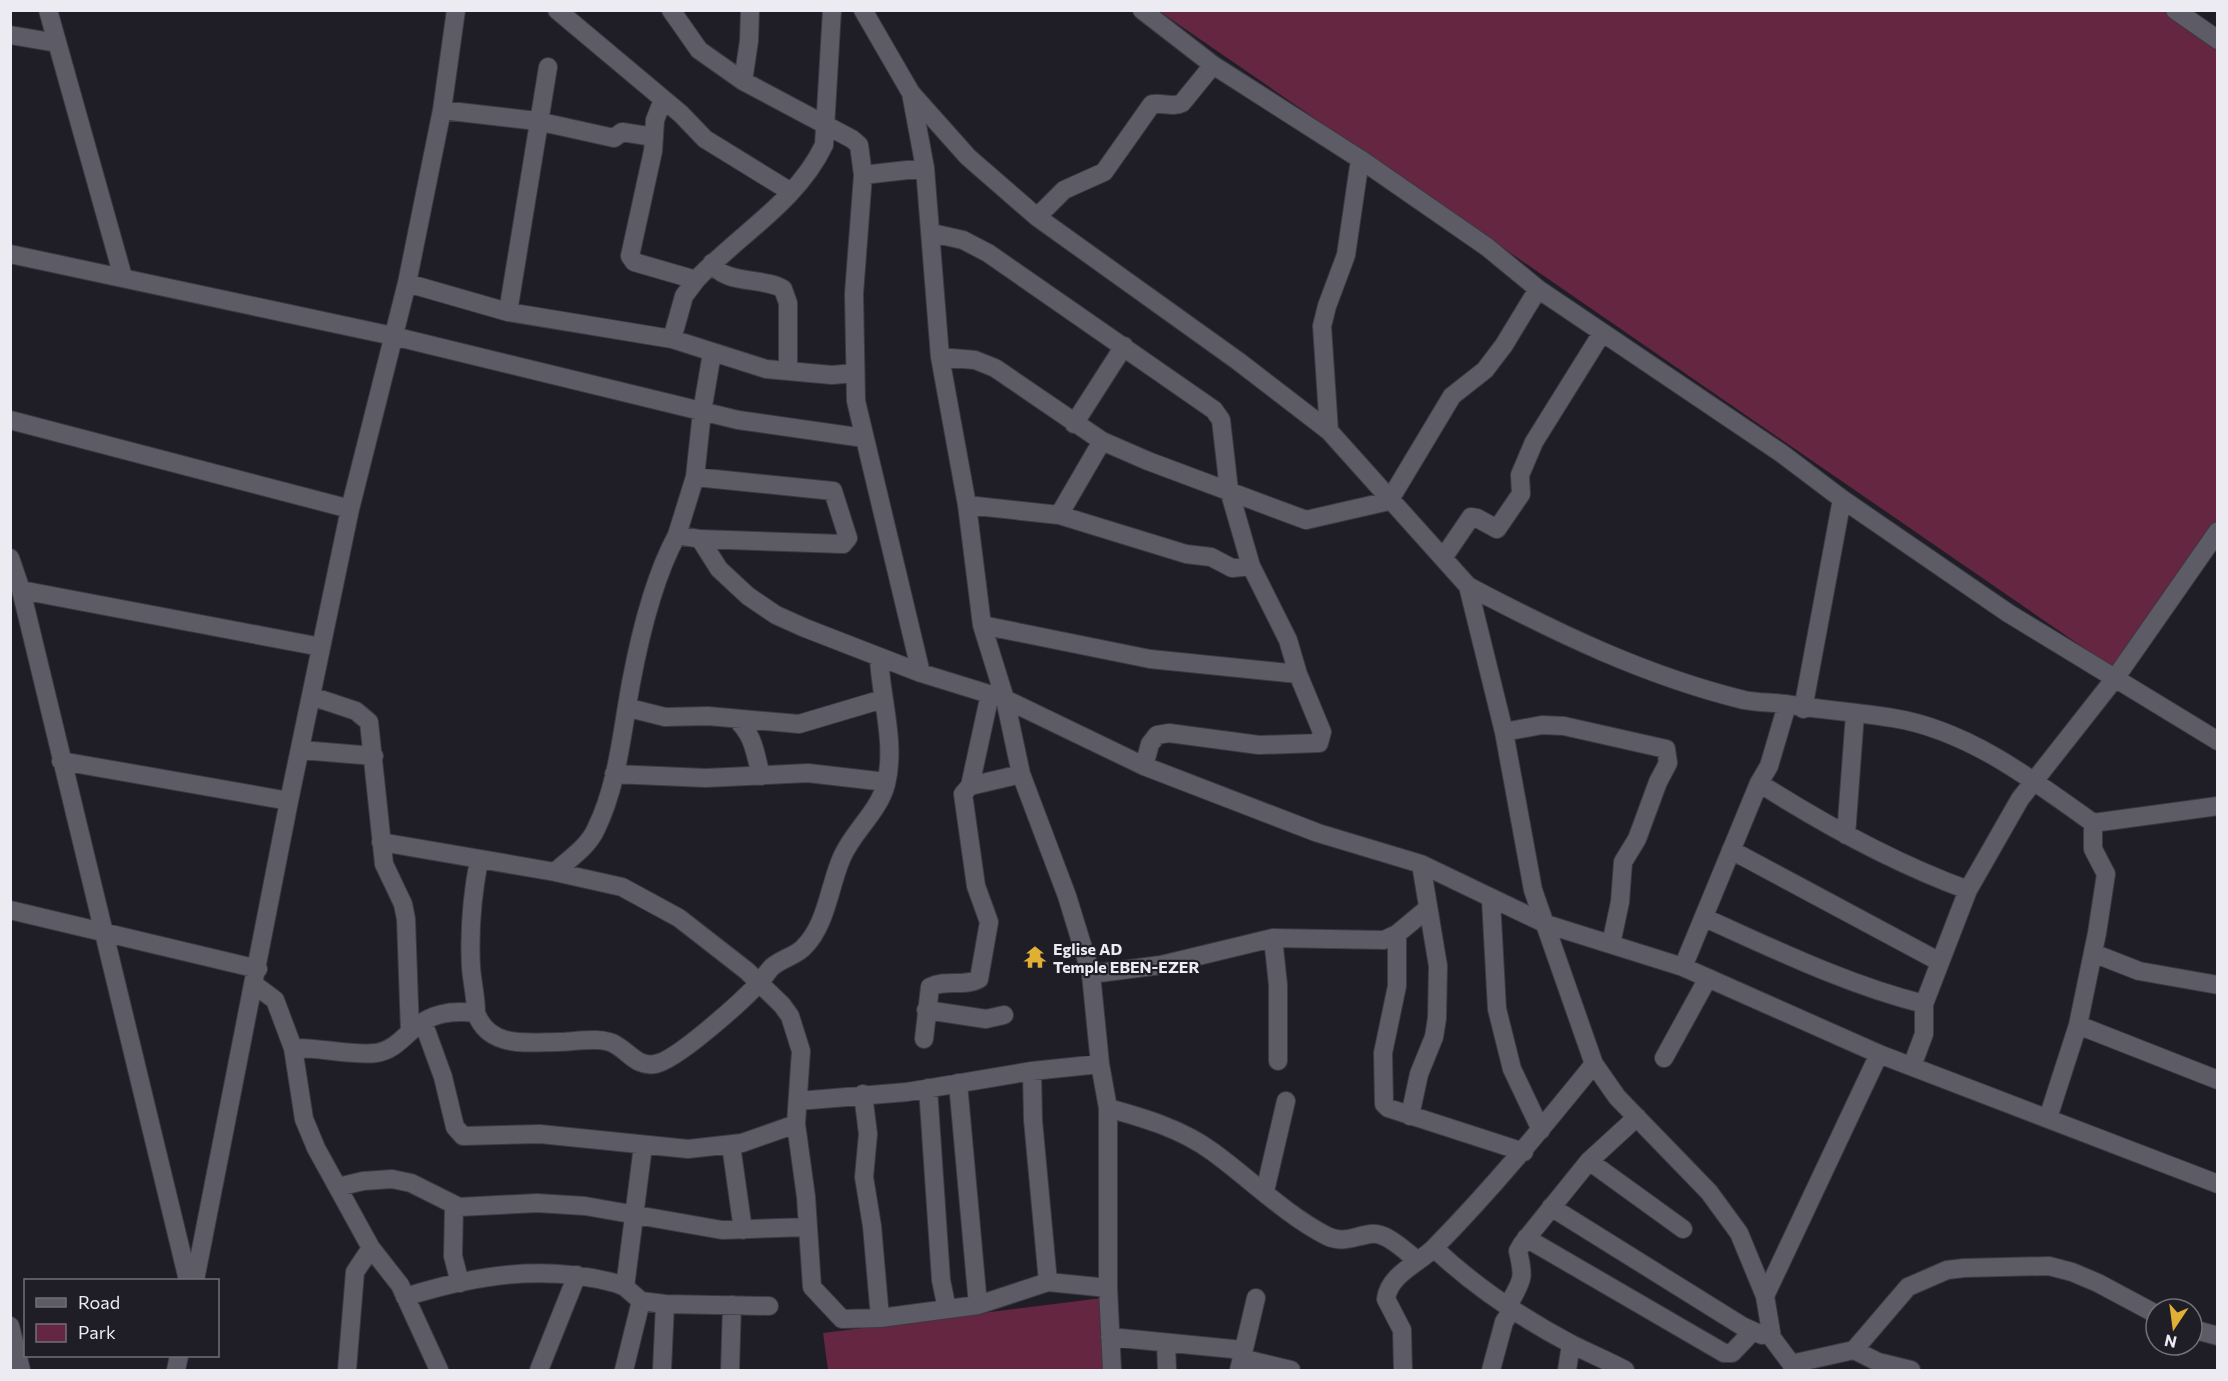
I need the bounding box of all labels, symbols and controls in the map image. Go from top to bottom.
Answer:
place label: Eglise AD Temple EBEN-EZER [1053,939,1199,976]
temple icon: Eglise AD Temple EBEN-EZER [1022,944,1048,970]
legend [24,1279,219,1357]
text: Road [78,1291,120,1313]
north arrow [2144,1297,2204,1357]
text: Park [78,1321,116,1343]
text: N [2163,1331,2178,1353]

